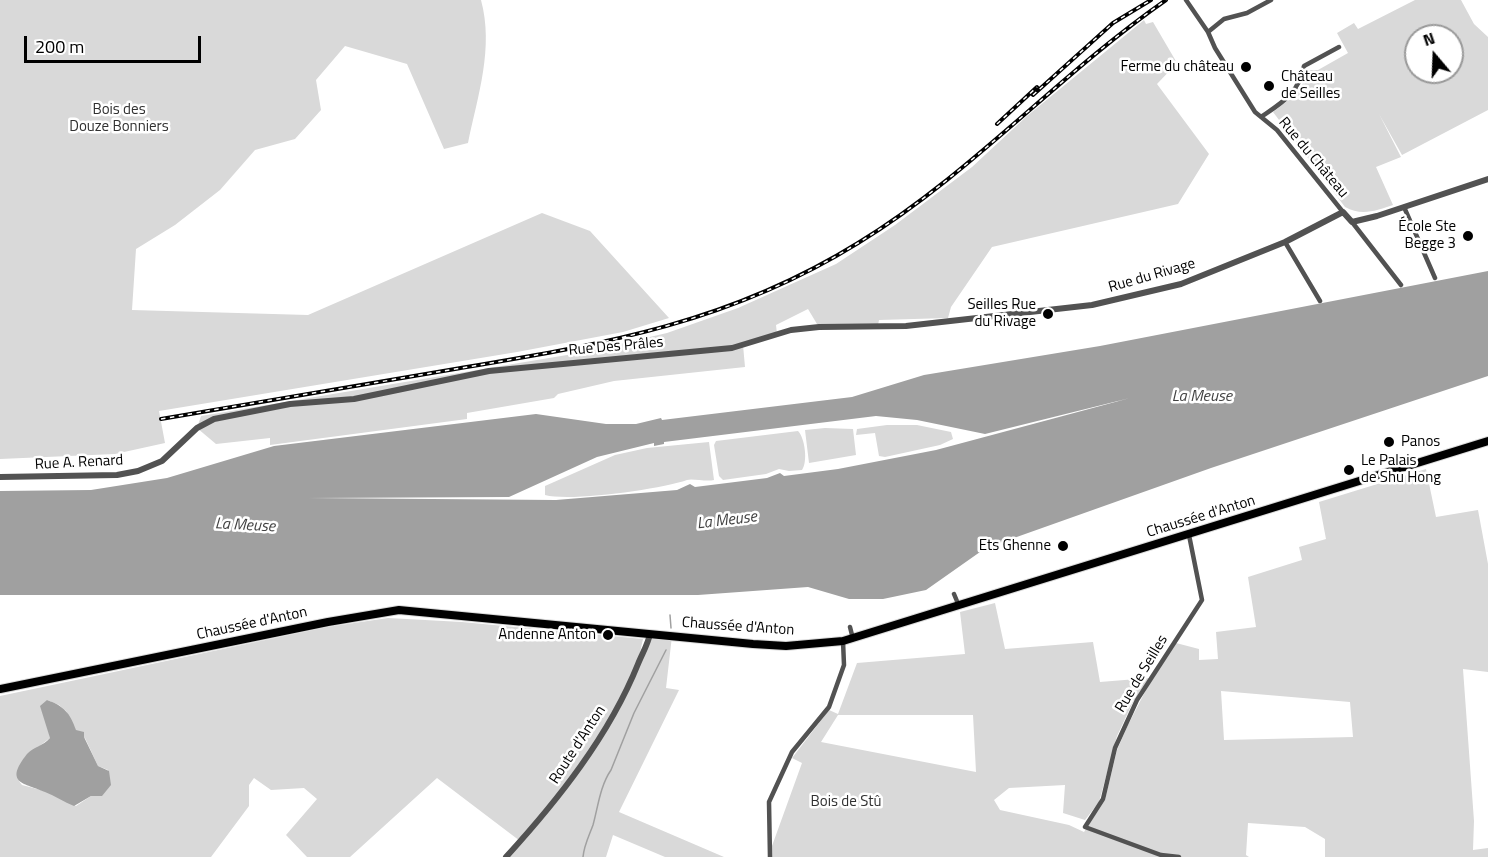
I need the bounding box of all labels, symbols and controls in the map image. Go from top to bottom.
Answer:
scale bar [27,24,204,62]
north arrow [1404,24,1464,84]
text: N [1420,26,1438,52]
text: 200 m [35,33,84,60]
place label: Ferme du château [1121,58,1234,76]
marker: Ferme du château [1239,60,1253,74]
place label: Château de Seilles [1281,68,1340,103]
marker: Château de Seilles [1262,79,1276,93]
park label: Bois des Douze Bonniers [69,101,169,136]
street label: Rue du Château [1274,114,1352,202]
place label: École Ste Begge 3 [1398,218,1456,253]
marker: École Ste Begge 3 [1461,229,1475,243]
street label: Rue du Rivage [1106,255,1198,297]
place label: Seilles Rue du Rivage [967,296,1036,331]
marker: Seilles Rue du Rivage [1041,307,1055,321]
street label: Rue Des Prâles [568,334,664,360]
water label: La Meuse [1172,387,1232,407]
place label: Panos [1401,433,1440,451]
marker: Panos [1382,435,1396,449]
street label: Rue A. Renard [34,452,124,474]
place label: Le Palais de Shu Hong [1361,452,1441,487]
marker: Le Palais de Shu Hong [1342,463,1356,477]
street label: Chaussée d'Anton [1144,492,1258,542]
water label: La Meuse [696,508,758,534]
water label: La Meuse [214,515,276,537]
place label: Ets Ghenne [979,537,1051,555]
marker: Ets Ghenne [1056,539,1070,553]
street label: Chaussée d'Anton [195,603,309,645]
street label: Chaussée d'Anton [681,614,795,640]
place label: Andenne Anton [498,626,596,644]
marker: Andenne Anton [601,628,615,642]
street label: Rue de Seilles [1112,632,1172,716]
street label: Route d'Anton [546,702,610,788]
park label: Bois de Stû [811,793,881,811]

